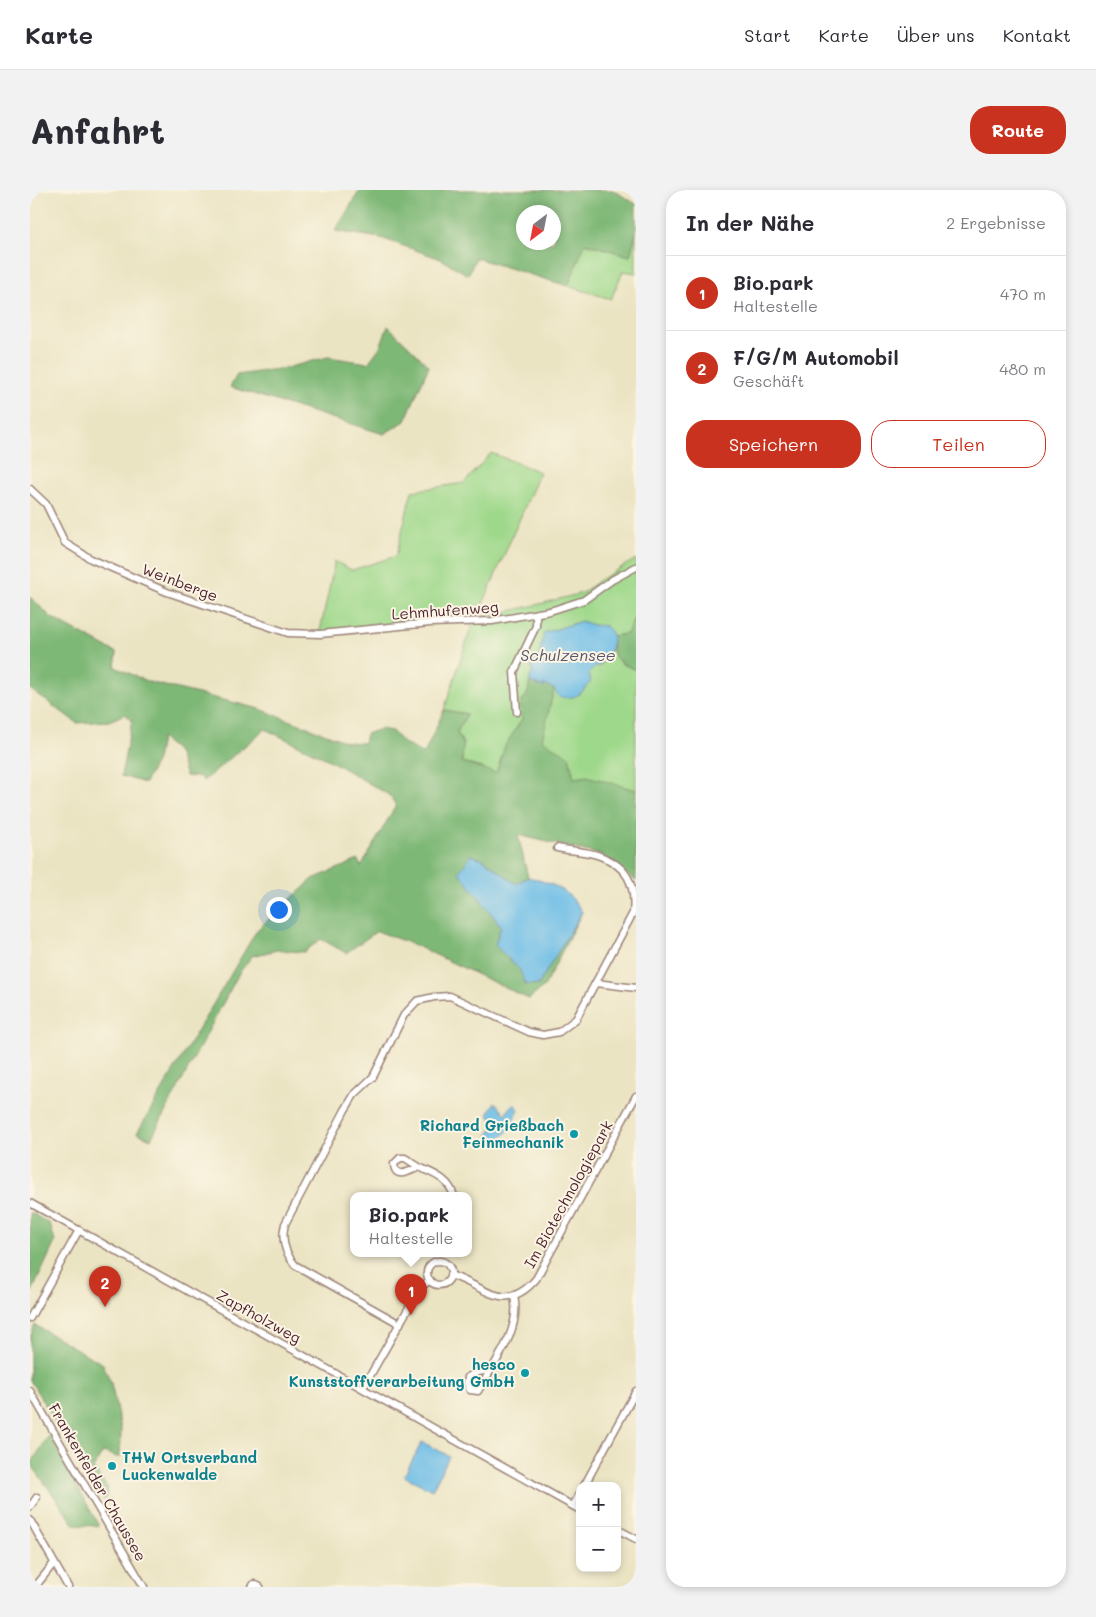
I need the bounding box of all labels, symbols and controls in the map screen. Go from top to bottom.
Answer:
text: Karte [25,19,93,50]
text: Start [744,23,791,47]
text: Karte [819,23,869,47]
text: Über uns [897,23,975,47]
text: Kontakt [1003,23,1071,47]
button: Route [970,106,1066,154]
text: Anfahrt [30,107,165,153]
north arrow [516,205,561,250]
text: In der Nähe [686,209,814,236]
text: 2 Ergebnisse [946,212,1046,233]
text: Bio.park [733,270,813,295]
text: 1 [698,283,706,304]
text: 470 m [1000,283,1046,304]
text: Haltestelle [733,295,818,316]
text: F/G/M Automobil [733,345,899,370]
text: 2 [698,358,706,379]
text: 480 m [999,358,1046,379]
text: Geschäft [733,370,804,391]
button: Speichern [686,420,861,468]
button: Teilen [871,420,1046,468]
street label: Weinberge [139,558,221,606]
street label: Lehmhufenweg [391,596,500,624]
water label: Schulzensee [520,644,616,665]
your location [266,897,292,923]
place label: Richard Grießbach Feinmechanik [420,1115,564,1152]
street label: Im Biotechnologiepark [519,1117,617,1271]
marker: Richard Grießbach Feinmechanik [568,1128,580,1140]
popup [350,1192,472,1257]
text: Bio.park [369,1202,449,1227]
text: Haltestelle [369,1227,454,1248]
pin: 2 [89,1266,121,1307]
pin: 1 [395,1274,427,1315]
street label: Zapfholzweg [213,1285,305,1348]
place label: hesco Kunststoffverarbeitung GmbH [289,1354,515,1391]
marker: hesco Kunststoffverarbeitung GmbH [519,1367,531,1379]
street label: Frankenfelder Chaussee [45,1399,151,1565]
place label: THW Ortsverband Luckenwalde [122,1447,258,1484]
marker: THW Ortsverband Luckenwalde [106,1460,118,1472]
map controls [576,1482,621,1572]
button: + [576,1482,621,1527]
button: − [576,1527,621,1572]

